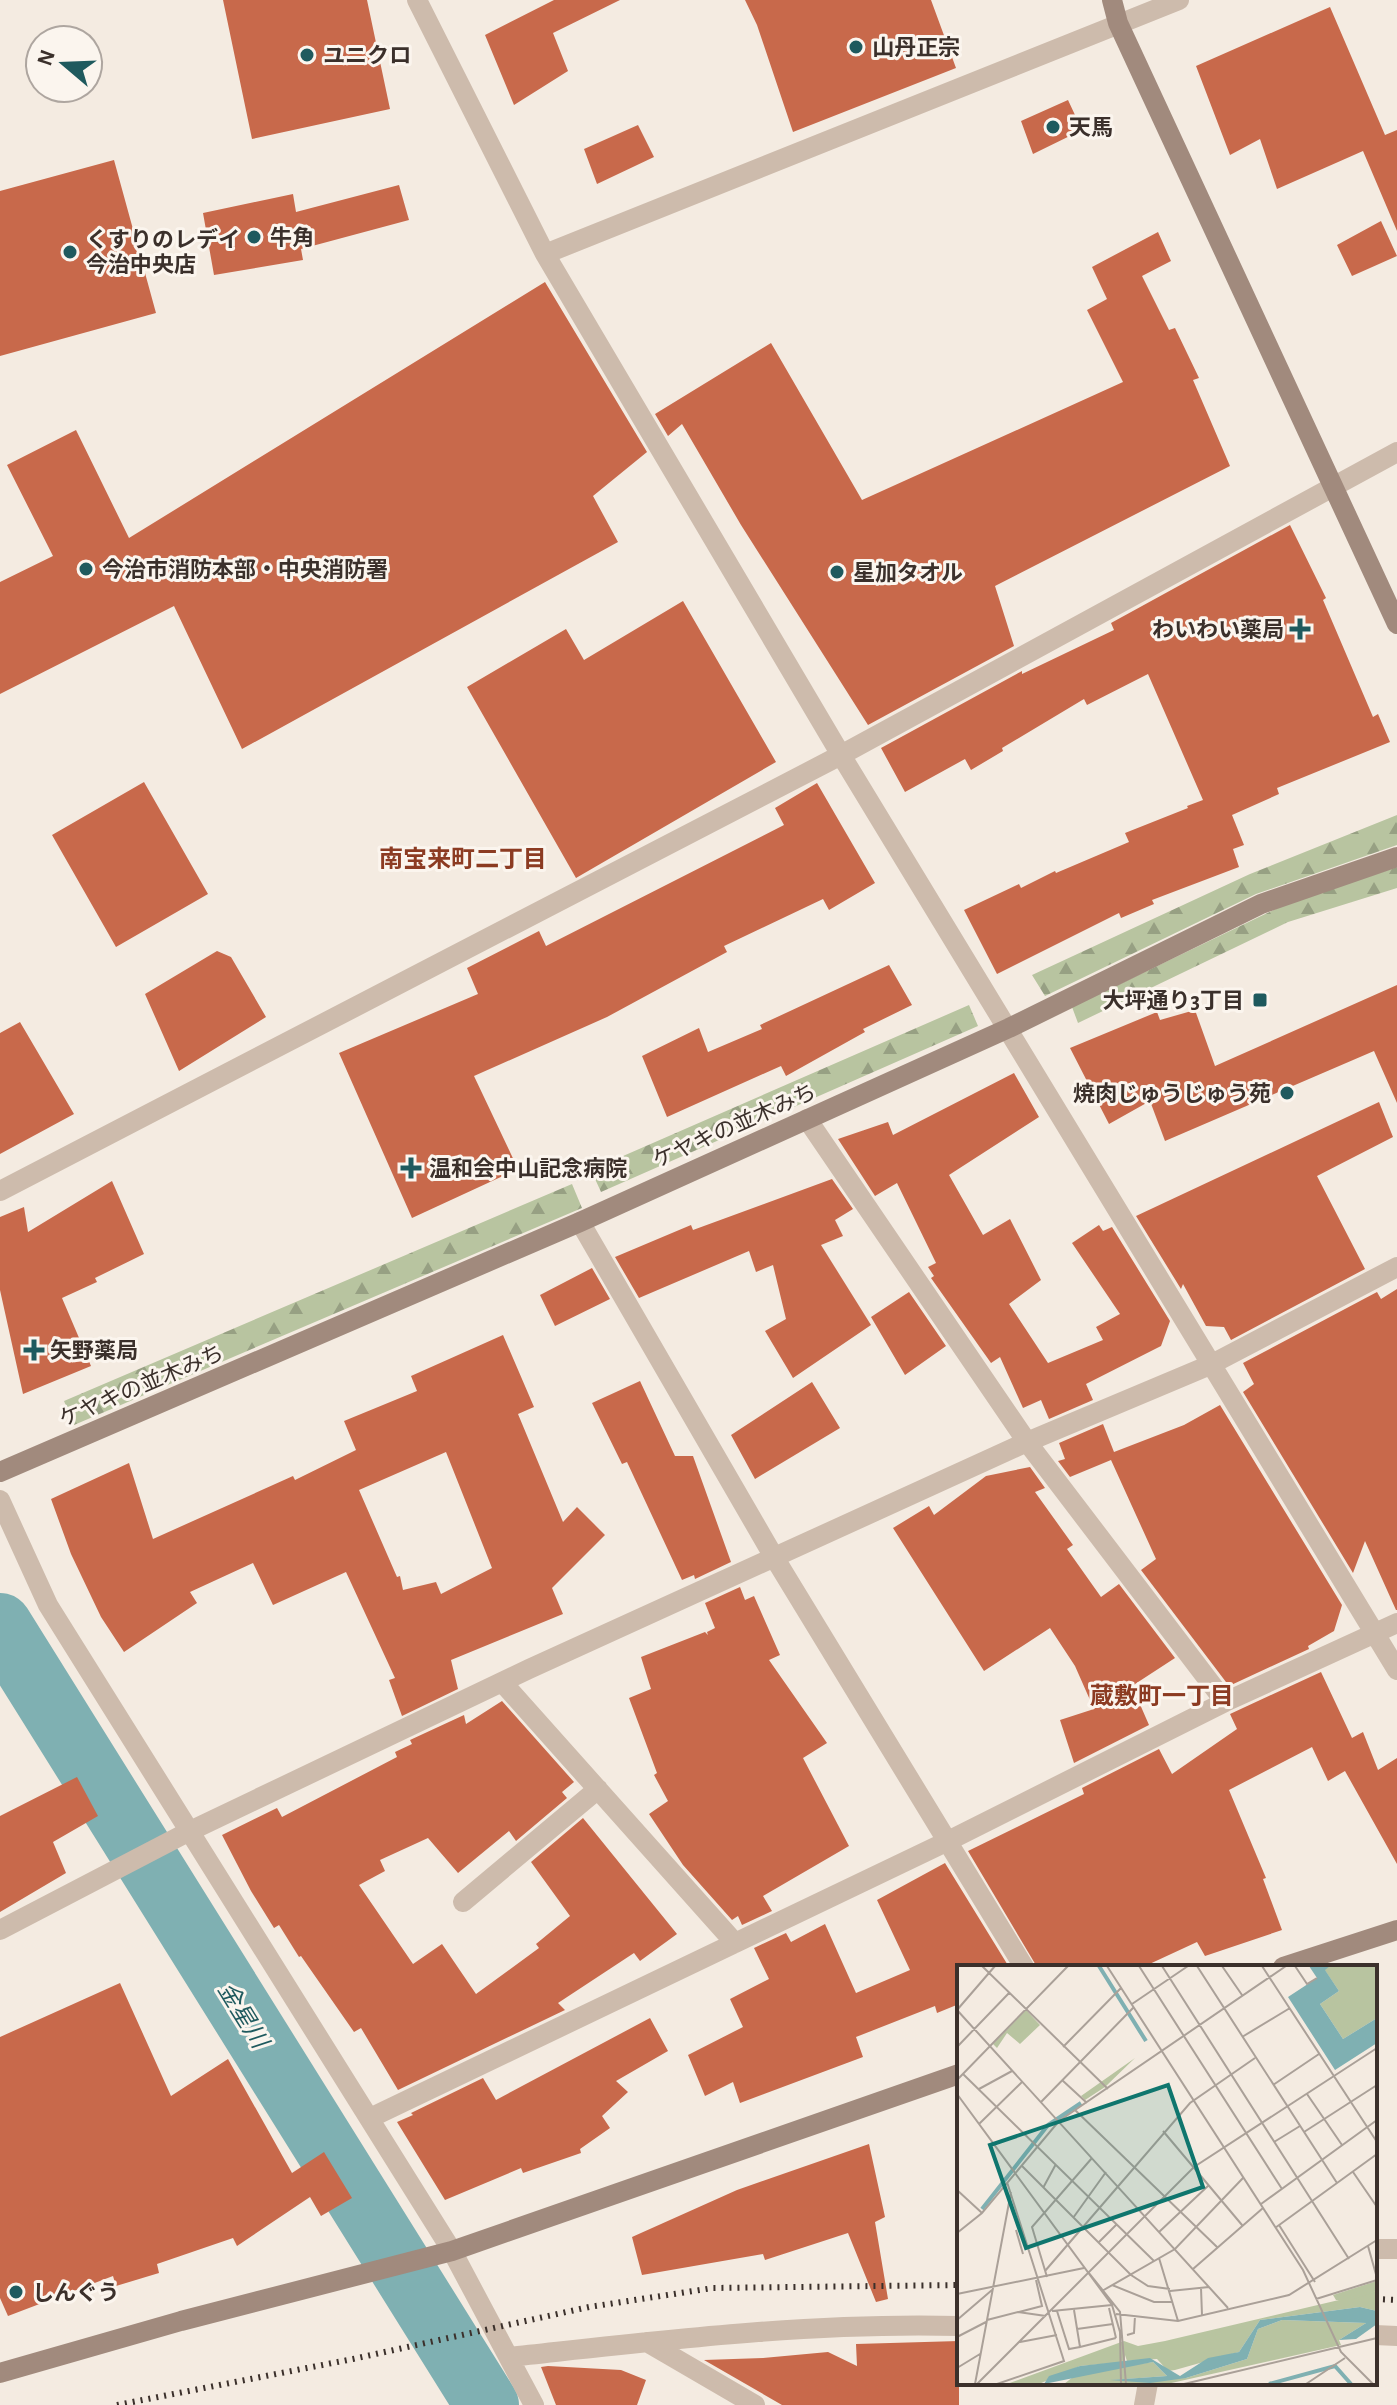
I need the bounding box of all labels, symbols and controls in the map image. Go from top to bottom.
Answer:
north arrow [24,24,104,104]
place label: 山丹正宗 [872,36,960,59]
marker: 山丹正宗 [847,38,865,56]
place label: ユニクロ [323,44,411,67]
marker: ユニクロ [298,46,316,64]
text: N [33,47,59,69]
place label: 天馬 [1069,116,1113,139]
marker: 天馬 [1044,118,1062,136]
place label: 牛角 [270,226,314,249]
place label: くすりのレデイ 今治中央店 [86,227,240,276]
marker: 牛角 [245,228,263,246]
marker: くすりのレデイ 今治中央店 [61,243,79,261]
place label: 今治市消防本部・中央消防署 [102,558,388,581]
marker: 今治市消防本部・中央消防署 [77,560,95,578]
place label: 星加タオル [853,561,963,584]
marker: 星加タオル [828,563,846,581]
place label: わいわい薬局 [1152,618,1284,641]
marker: わいわい薬局 [1291,620,1309,638]
district label: 南宝来町二丁目 [379,846,547,872]
place label: 大坪通り3丁目 [1103,989,1244,1012]
marker: 大坪通り3丁目 [1251,991,1269,1009]
street label: ケヤキの並木みち [649,1079,819,1172]
place label: 焼肉じゅうじゅう苑 [1073,1082,1271,1105]
marker: 焼肉じゅうじゅう苑 [1278,1084,1296,1102]
marker: 温和会中山記念病院 [400,1157,422,1179]
place label: 温和会中山記念病院 [429,1157,627,1180]
place label: 矢野薬局 [50,1339,138,1362]
street label: ケヤキの並木みち [56,1340,227,1430]
marker: 矢野薬局 [25,1341,43,1359]
district label: 蔵敷町一丁目 [1090,1683,1234,1709]
inset map [957,1965,1377,2385]
water label: 金星川 [213,1978,275,2055]
place label: しんぐう [32,2281,120,2304]
marker: しんぐう [7,2283,25,2301]

